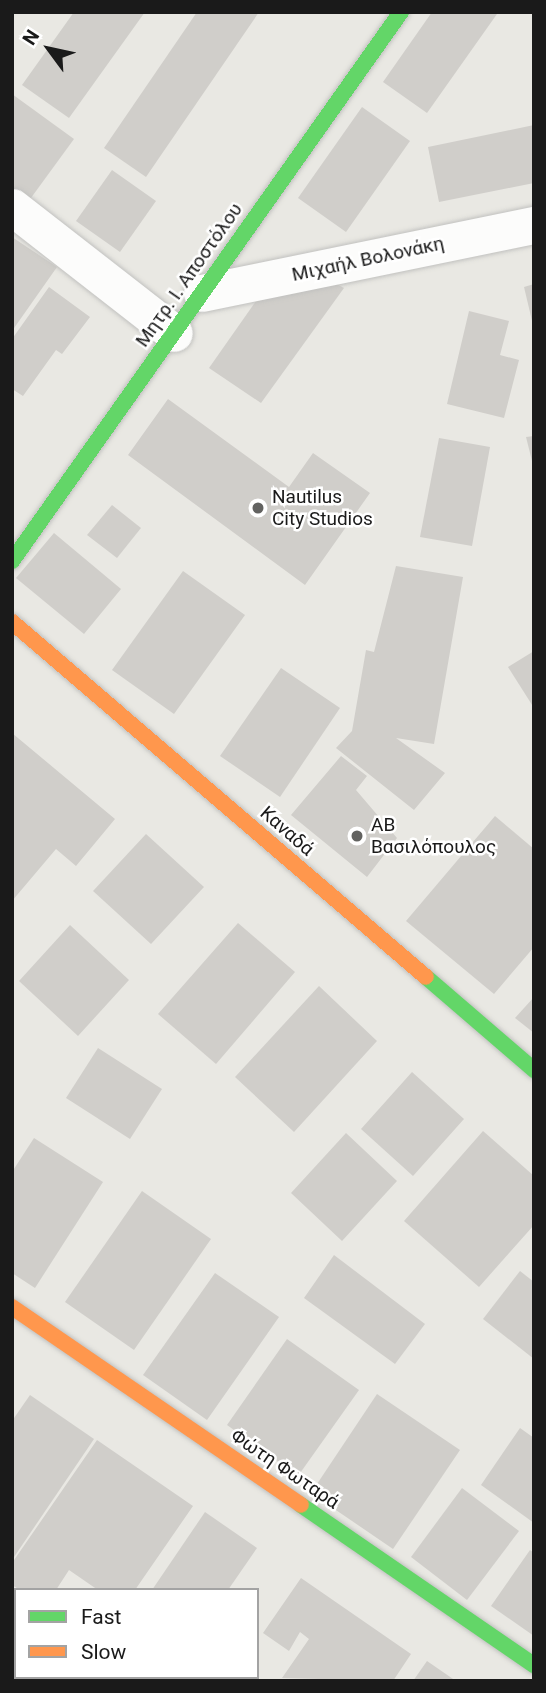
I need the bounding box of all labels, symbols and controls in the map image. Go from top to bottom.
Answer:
north arrow [14,14,84,84]
text: N [18,25,44,49]
street label: Μητρ. Ι. Αποστόλου [131,199,247,351]
street label: Μιχαήλ Βολονάκη [290,232,446,286]
place label: Nautilus City Studios [272,486,373,530]
marker: Nautilus City Studios [250,500,266,516]
street label: Καναδά [255,801,319,861]
place label: ΑΒ Βασιλόπουλος [371,814,496,858]
marker: ΑΒ Βασιλόπουλος [349,828,365,844]
street label: Φώτη Φωταρά [226,1424,344,1514]
legend [14,1588,259,1679]
text: Fast [81,1605,121,1629]
text: Slow [81,1640,126,1664]

